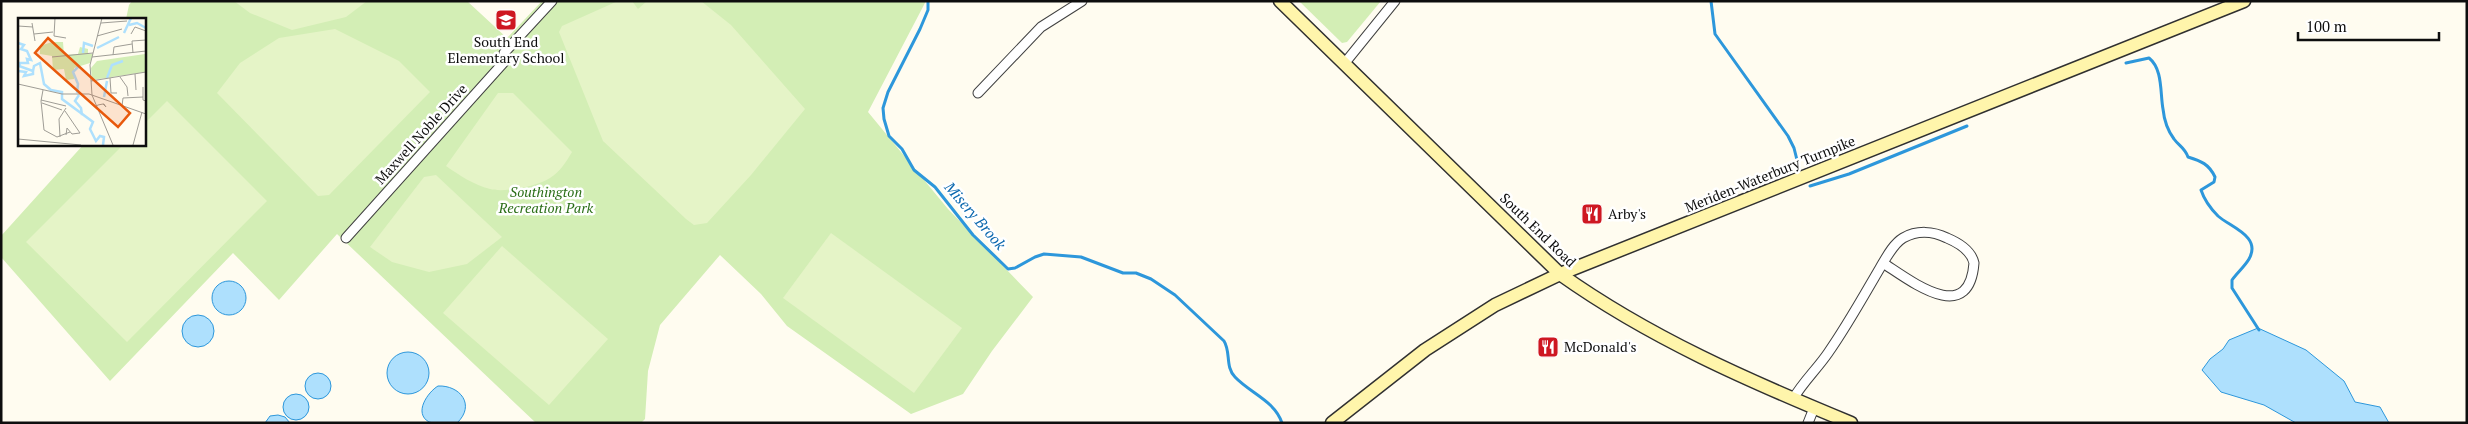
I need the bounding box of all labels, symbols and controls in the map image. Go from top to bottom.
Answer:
school or university icon: South End Elementary School [494,8,518,32]
scale bar [2298,10,2439,42]
text: 100 m [2306,16,2347,36]
inset map [18,18,145,145]
place label: South End Elementary School [447,32,565,67]
street label: Maxwell Noble Drive [370,79,471,188]
street label: Meriden-Waterbury Turnpike [1682,131,1858,216]
water label: Misery Brook [940,176,1011,254]
park label: Southington Recreation Park [498,182,594,217]
street label: South End Road [1496,188,1581,271]
restaurant icon: Arby's [1580,202,1604,226]
place label: Arby's [1608,204,1646,223]
restaurant icon: McDonald's [1536,335,1560,359]
place label: McDonald's [1564,337,1636,356]

